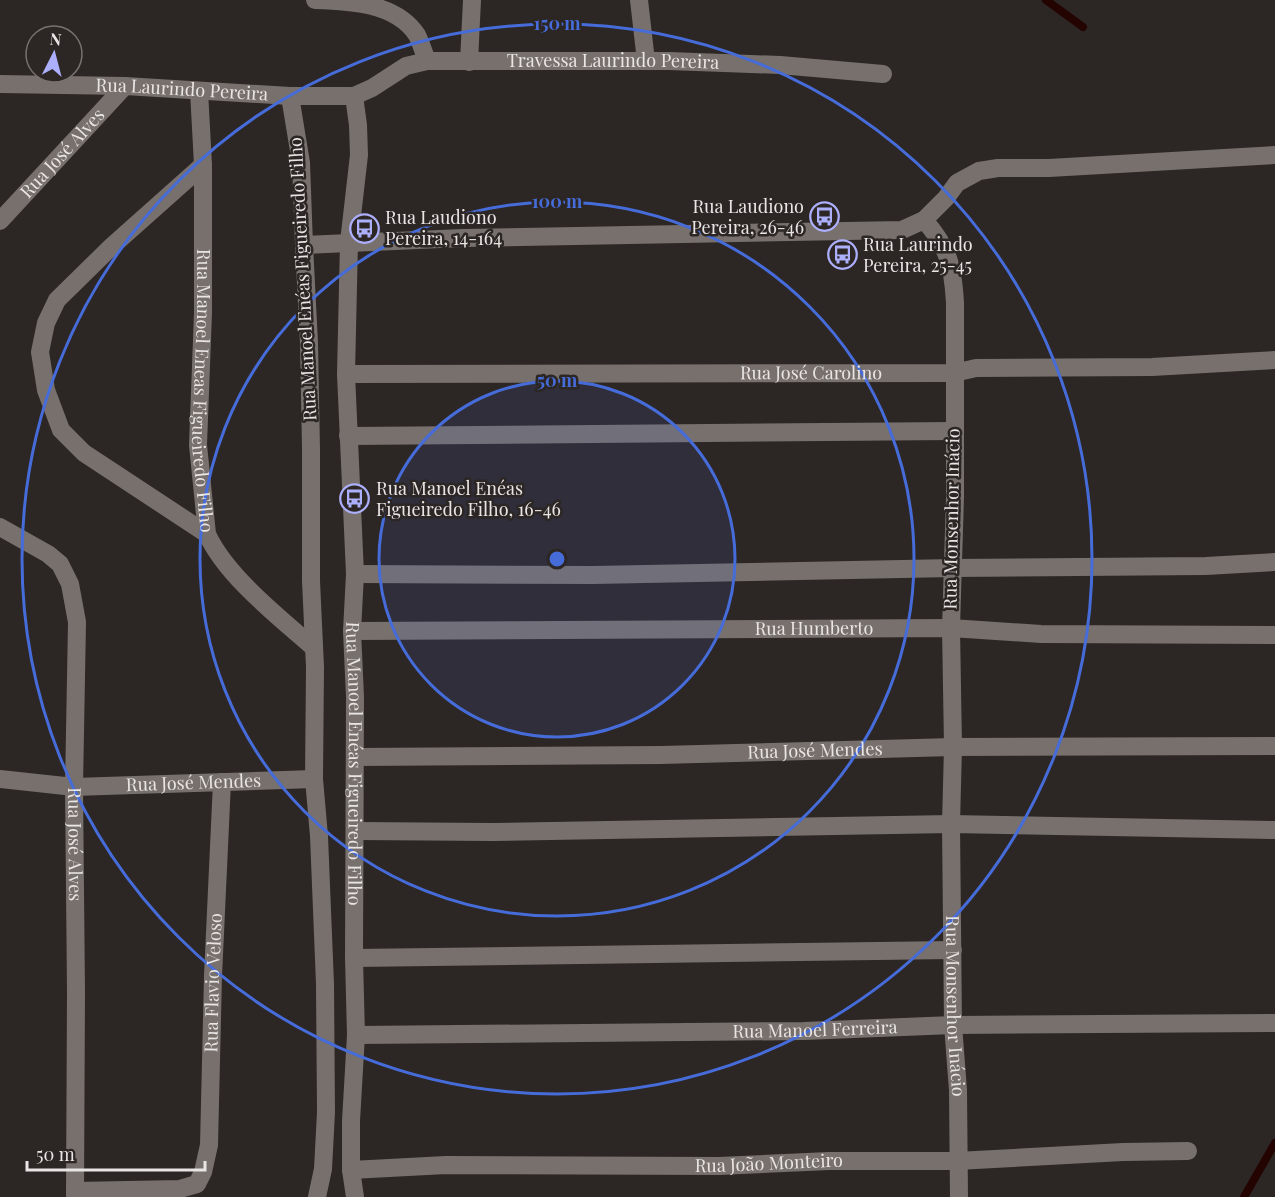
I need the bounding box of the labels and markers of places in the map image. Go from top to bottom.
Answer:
place label: Rua Laudiono Pereira, 26-46 [691,194,804,239]
bus stop icon: Rua Laudiono Pereira, 26-46 [809,201,841,233]
place label: Rua Laudiono Pereira, 14-164 [385,205,502,250]
bus stop icon: Rua Laudiono Pereira, 14-164 [348,212,380,244]
place label: Rua Laurindo Pereira, 25-45 [863,232,973,277]
bus stop icon: Rua Laurindo Pereira, 25-45 [826,239,858,271]
place label: Rua Manoel Enéas Figueiredo Filho, 16-46 [376,476,561,521]
bus stop icon: Rua Manoel Enéas Figueiredo Filho, 16-46 [339,483,371,515]
centre of rings [547,549,567,569]

